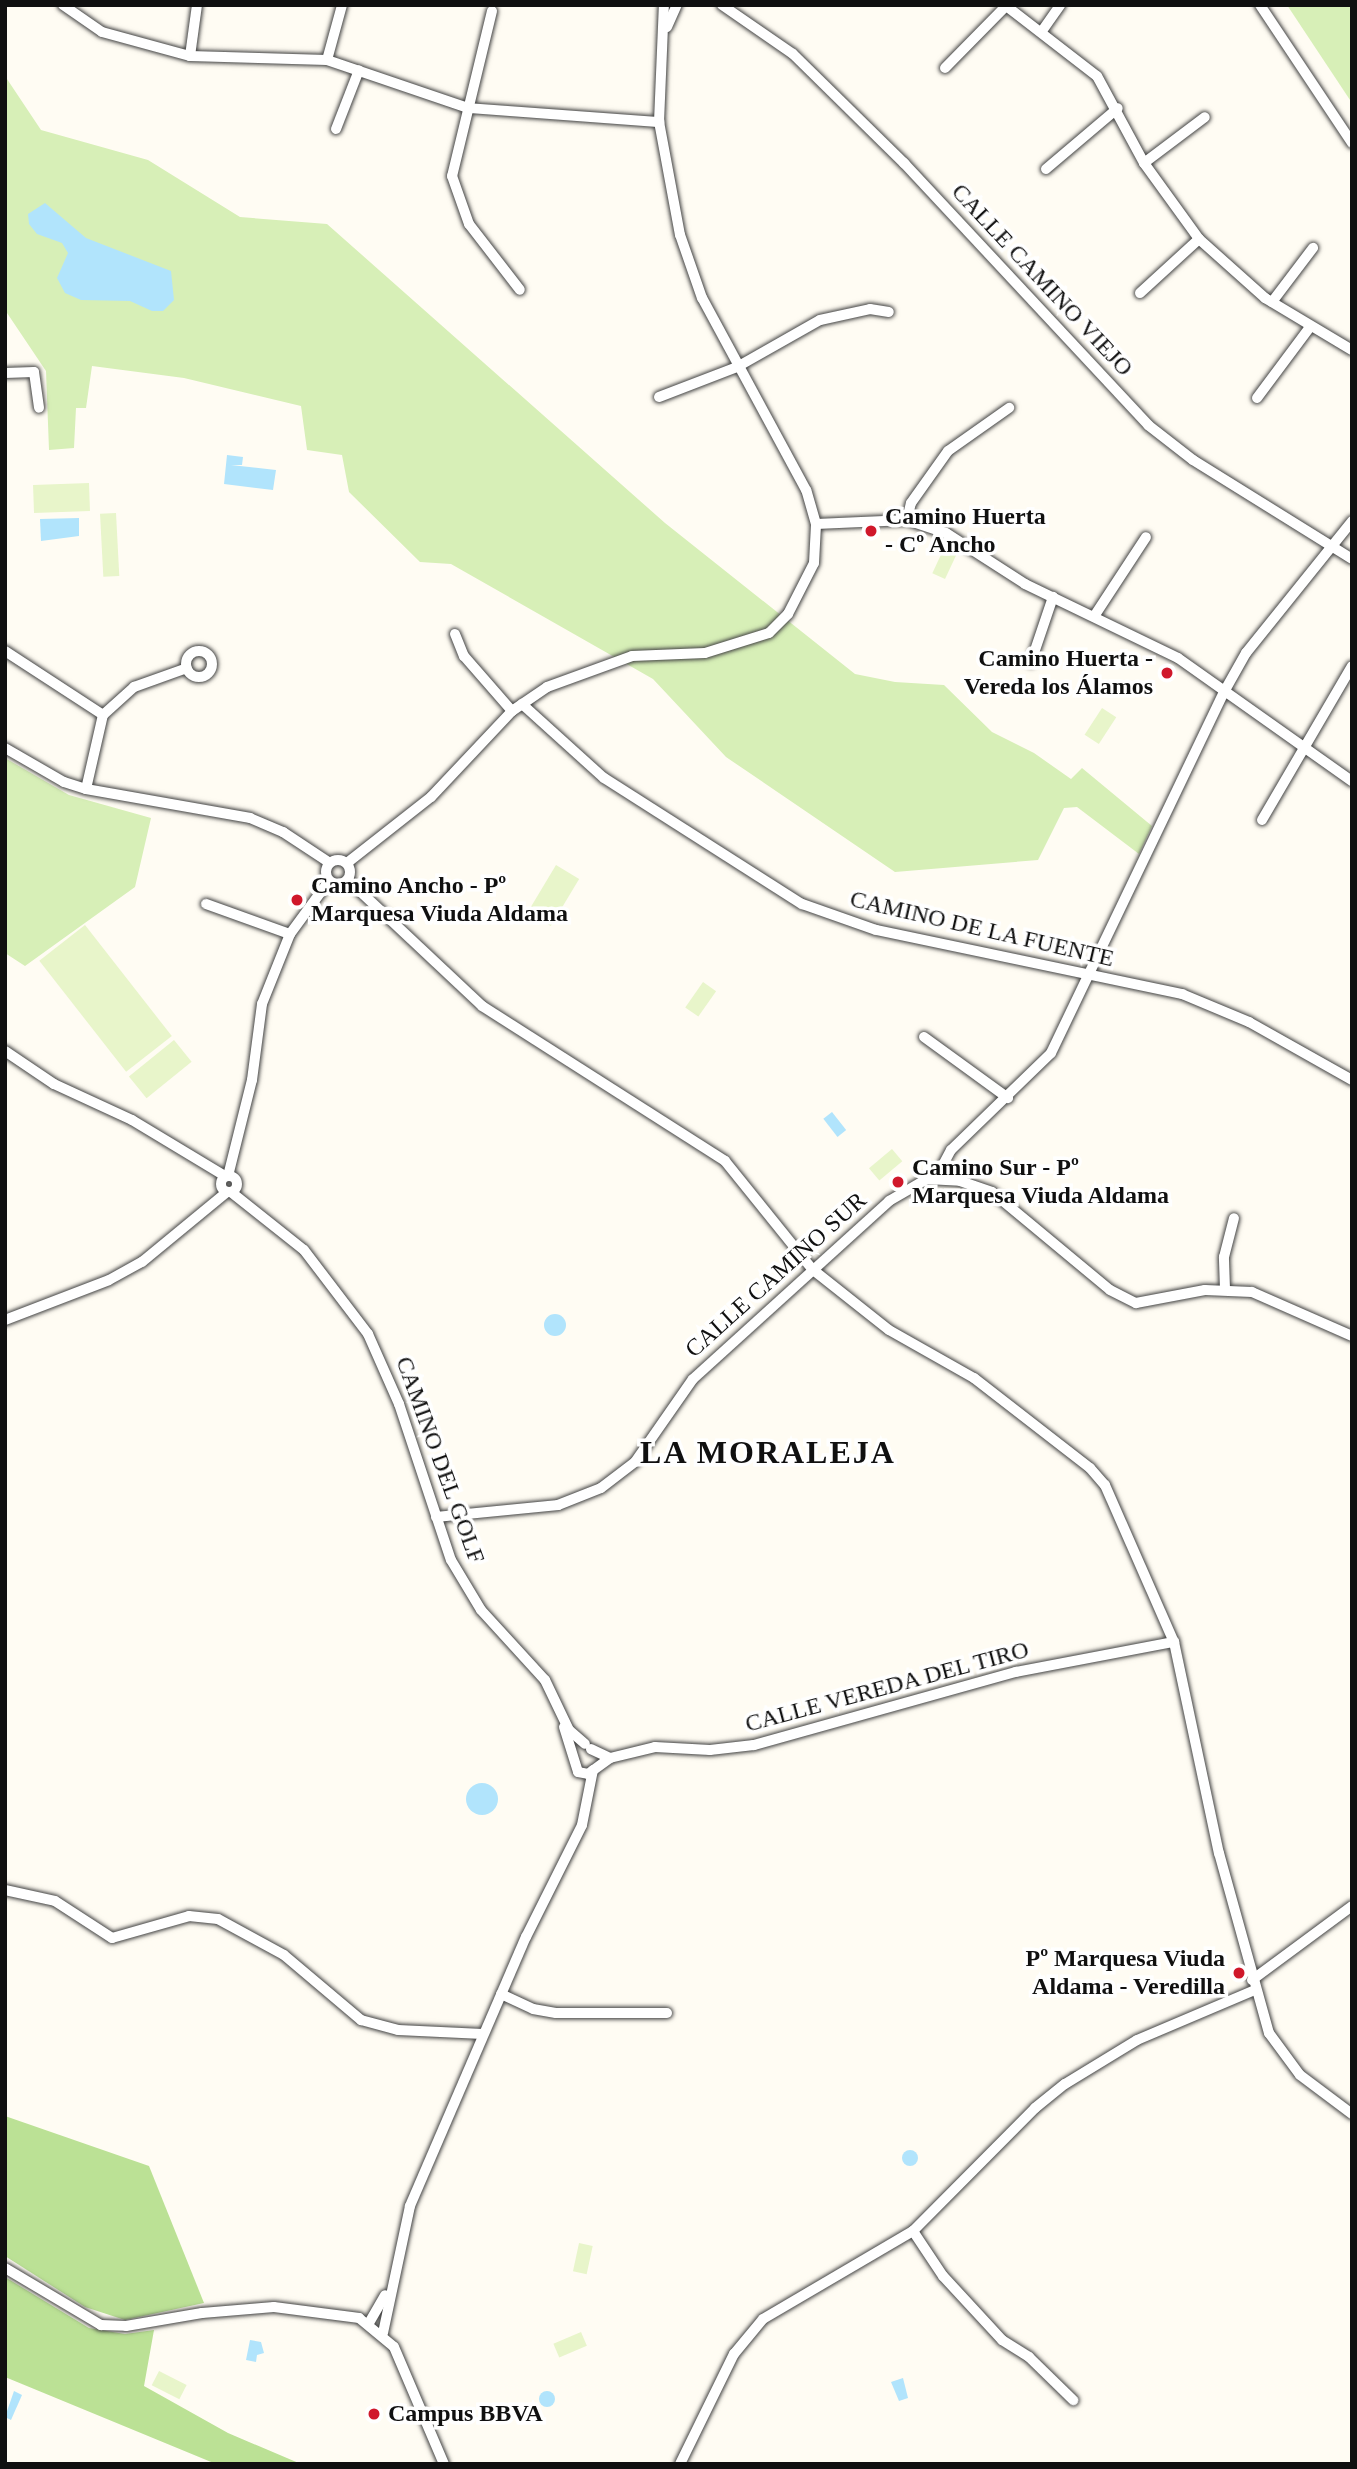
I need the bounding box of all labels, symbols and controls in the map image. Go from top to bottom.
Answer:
street label: CALLE CAMINO VIEJO [945,178,1139,382]
place label: Camino Huerta - Cº Ancho [885,503,1046,559]
marker: Camino Huerta - Cº Ancho [863,523,879,539]
place label: Camino Huerta - Vereda los Álamos [964,645,1153,701]
marker: Camino Huerta - Vereda los Álamos [1159,665,1175,681]
place label: Camino Ancho - Pº Marquesa Viuda Aldama [311,872,570,928]
street label: CAMINO DE LA FUENTE [847,884,1117,974]
marker: Camino Ancho - Pº Marquesa Viuda Aldama [289,892,305,908]
place label: Camino Sur - Pº Marquesa Viuda Aldama [912,1154,1171,1210]
marker: Camino Sur - Pº Marquesa Viuda Aldama [890,1174,906,1190]
street label: CALLE CAMINO SUR [680,1186,872,1364]
street label: CAMINO DEL GOLF [389,1352,491,1568]
district label: LA MORALEJA [641,1433,895,1471]
street label: CALLE VEREDA DEL TIRO [741,1635,1033,1739]
place label: Pº Marquesa Viuda Aldama - Veredilla [1025,1945,1225,2001]
marker: Pº Marquesa Viuda Aldama - Veredilla [1231,1965,1247,1981]
place label: Campus BBVA [388,2400,543,2428]
marker: Campus BBVA [366,2406,382,2422]

